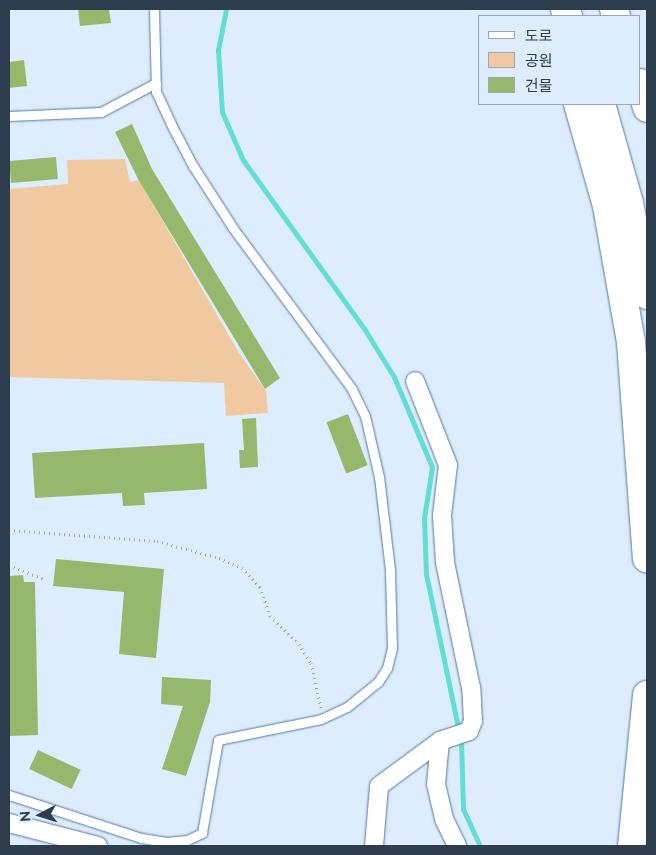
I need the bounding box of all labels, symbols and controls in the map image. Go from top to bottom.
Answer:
legend [478,15,641,105]
text: 도로 [525,27,553,45]
text: 공원 [525,52,553,70]
text: 건물 [525,77,553,95]
north arrow [15,790,65,840]
text: N [17,810,33,822]

